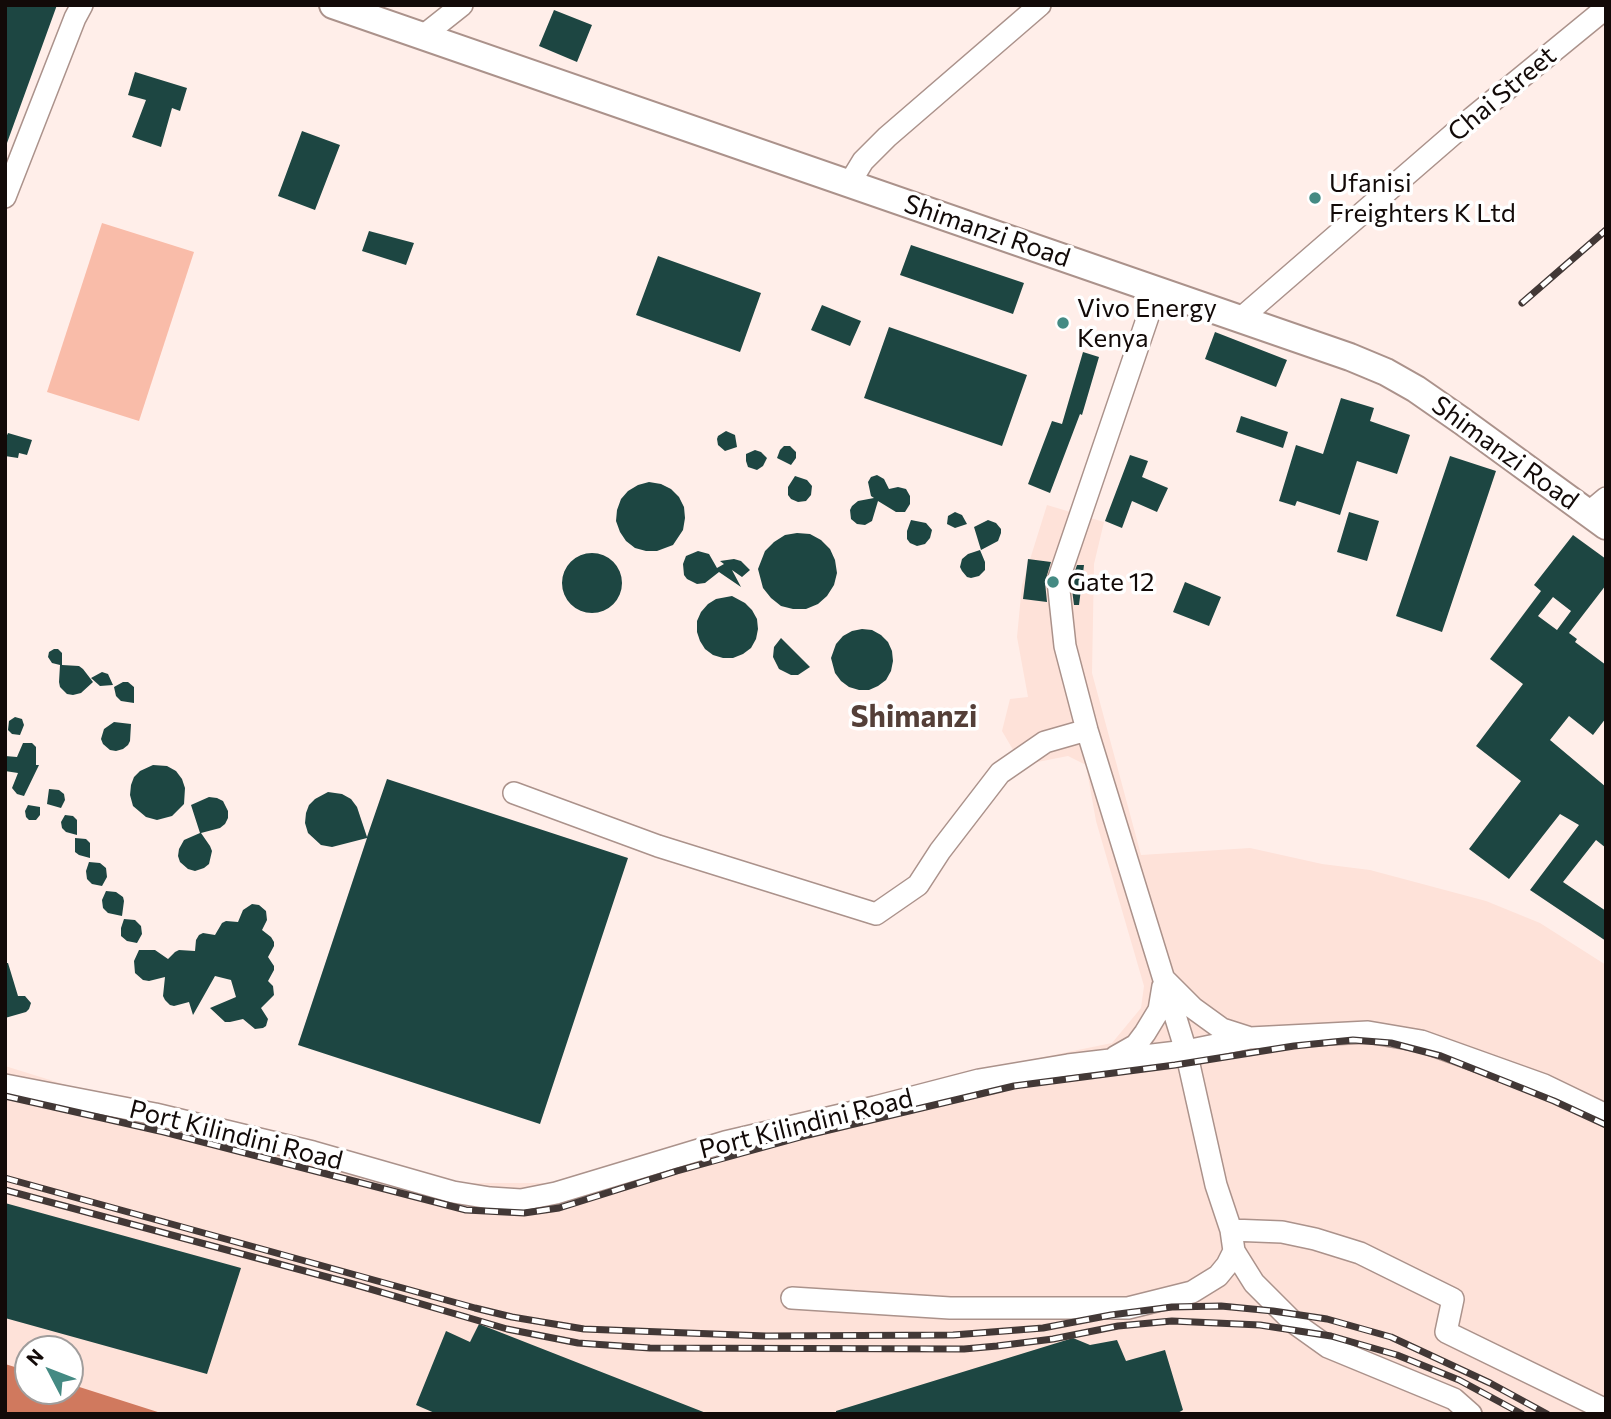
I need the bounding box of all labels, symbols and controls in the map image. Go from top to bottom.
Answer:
street label: Chai Street [1442,40,1562,148]
place label: Ufanisi Freighters K Ltd [1329,167,1516,228]
street label: Shimanzi Road [900,188,1074,274]
marker: Ufanisi Freighters K Ltd [1307,190,1323,206]
place label: Vivo Energy Kenya [1077,292,1217,354]
marker: Vivo Energy Kenya [1055,315,1071,331]
street label: Shimanzi Road [1426,389,1584,517]
place label: Gate 12 [1067,566,1154,598]
marker: Gate 12 [1045,574,1061,590]
district label: Shimanzi [851,699,977,735]
street label: Port Kilindini Road [696,1082,916,1166]
street label: Port Kilindini Road [126,1093,346,1177]
north arrow [14,1335,84,1405]
text: N [21,1344,48,1370]

